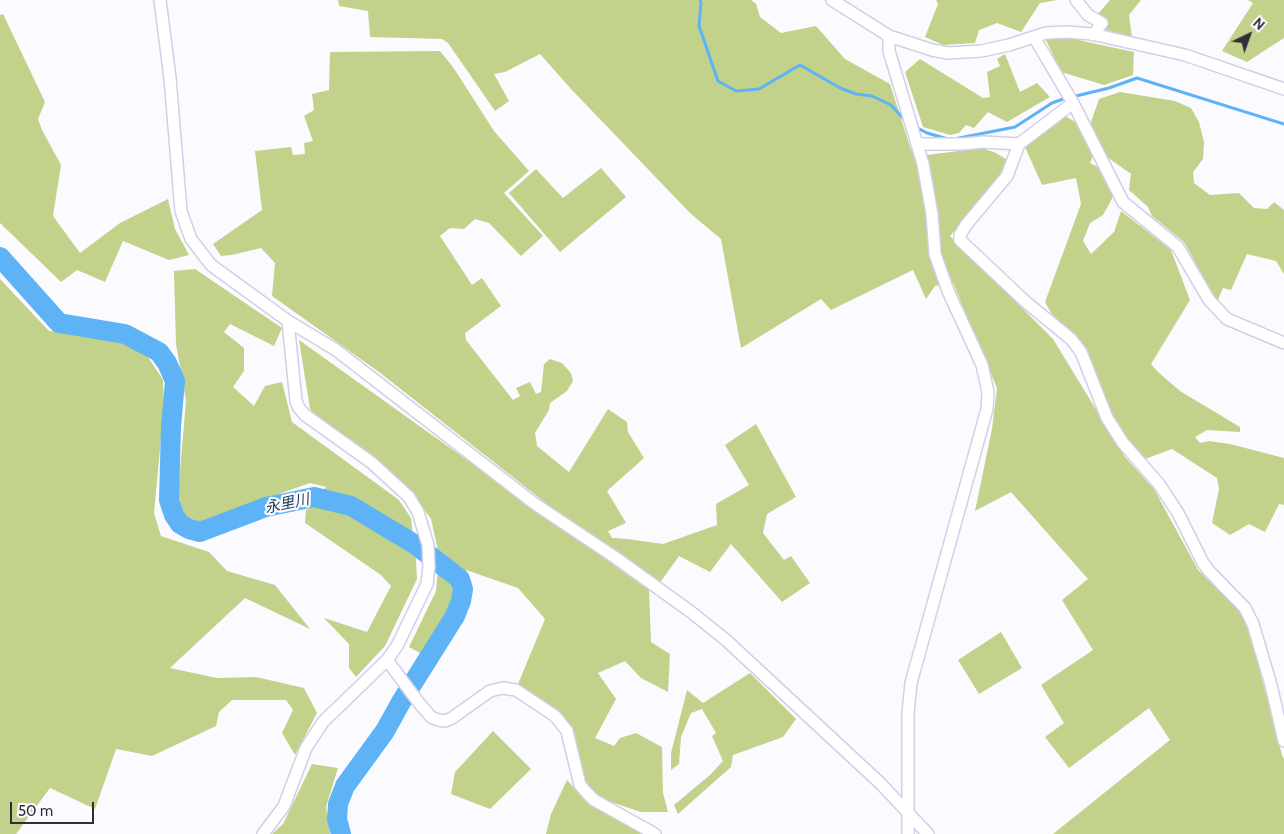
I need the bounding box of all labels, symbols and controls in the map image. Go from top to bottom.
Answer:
north arrow [1224,10,1274,60]
text: N [1249,14,1269,34]
water label: 永里川 [263,491,311,517]
scale bar [12,792,96,824]
text: 50 m [18,802,53,820]

